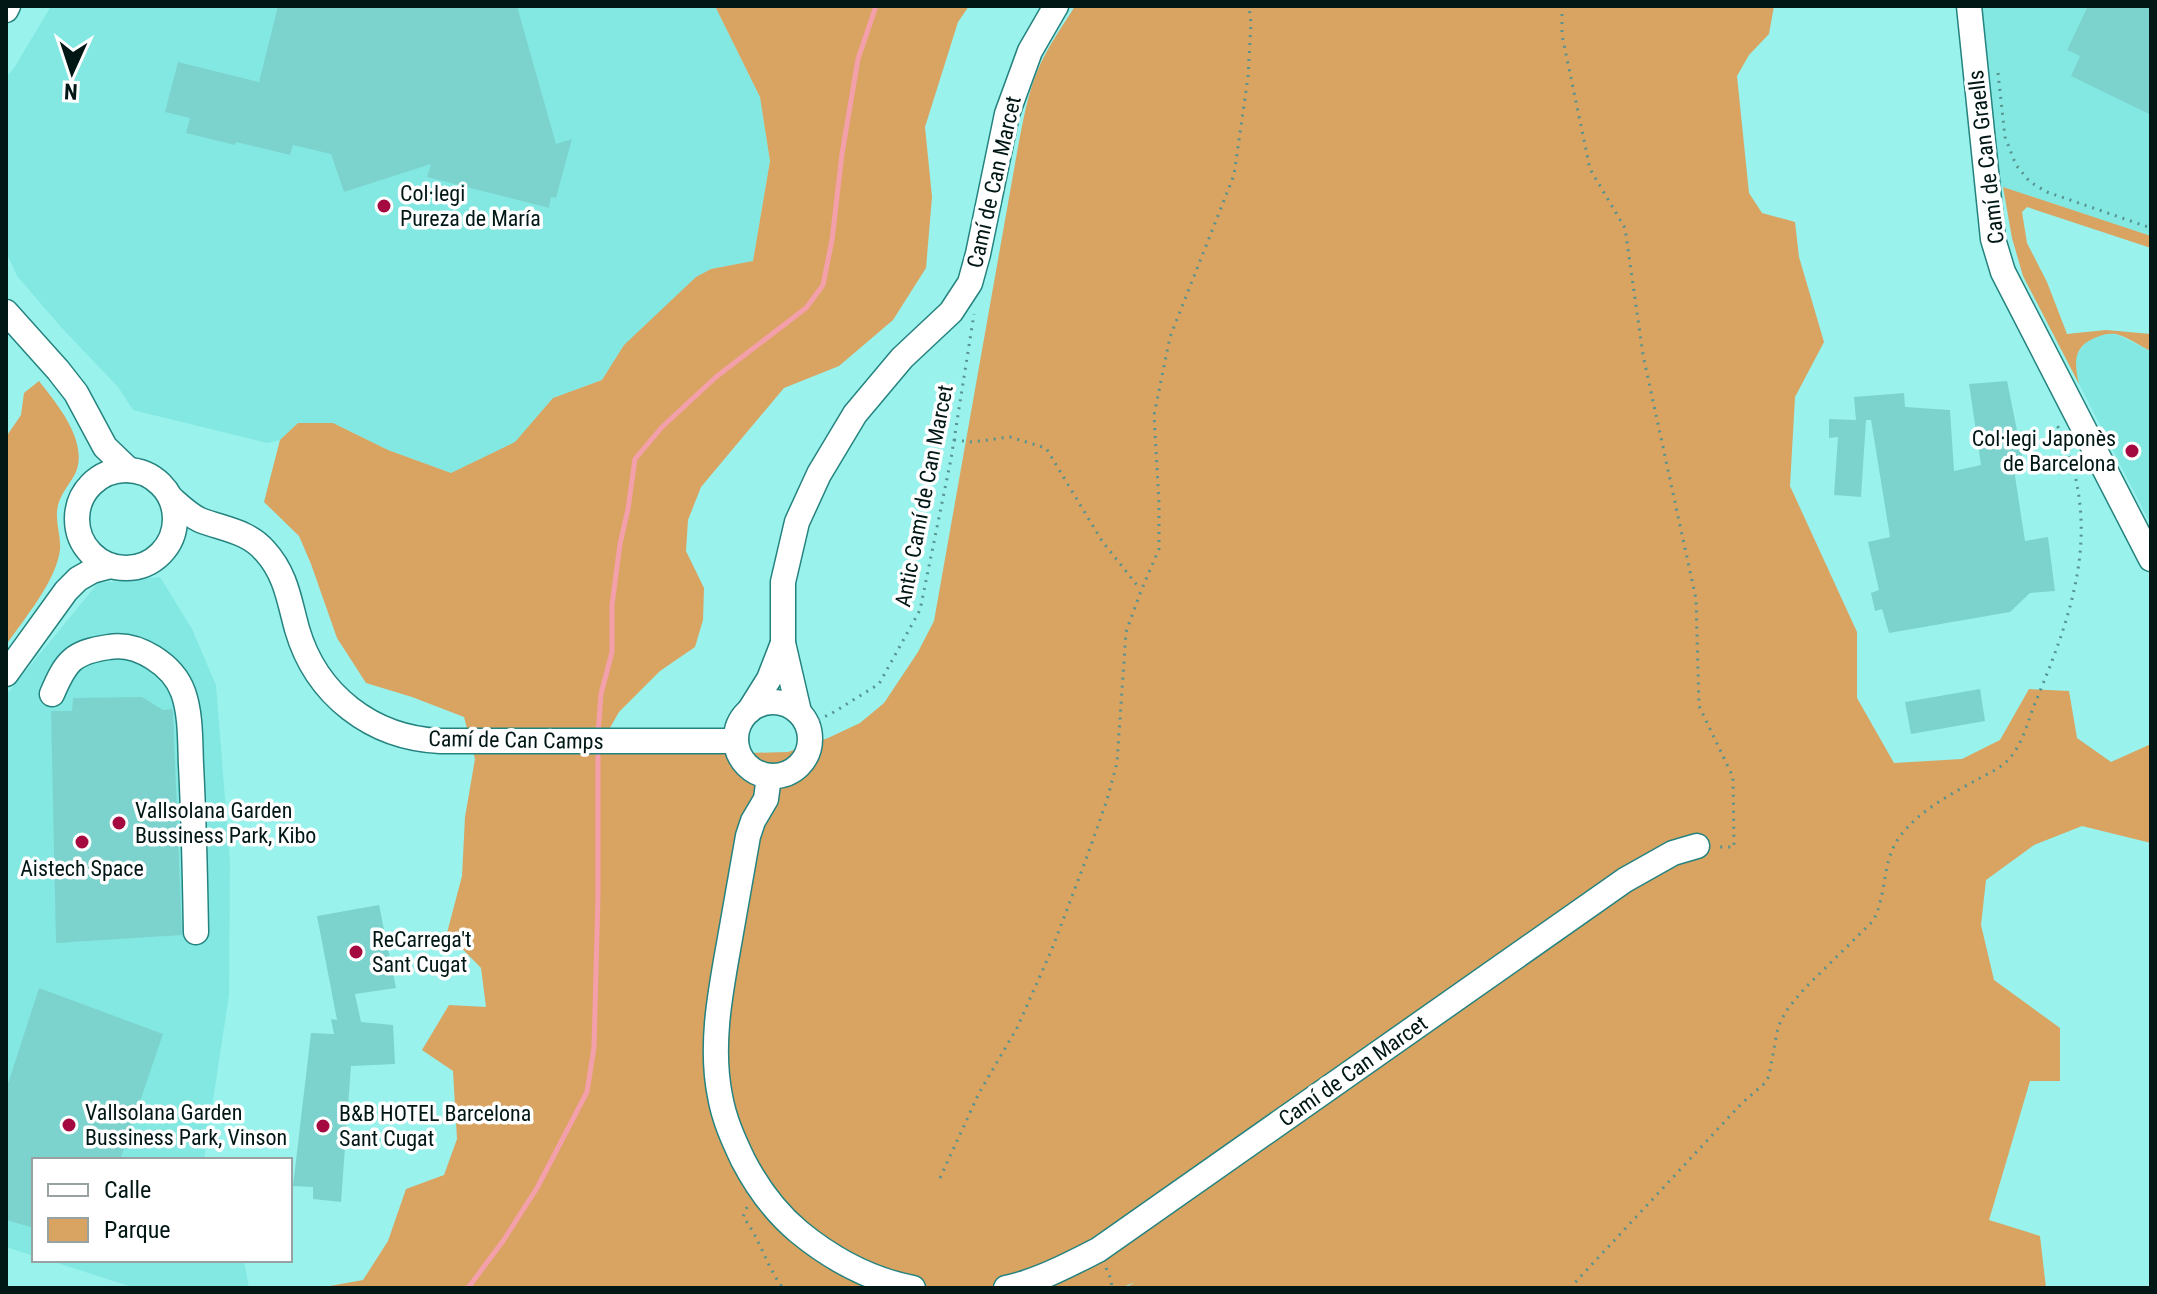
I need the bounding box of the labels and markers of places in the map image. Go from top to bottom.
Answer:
place label: Col·legi Pureza de María [400,181,541,231]
marker: Col·legi Pureza de María [375,197,393,215]
place label: Col·legi Japonès de Barcelona [1972,426,2116,476]
marker: Col·legi Japonès de Barcelona [2123,442,2141,460]
place label: Vallsolana Garden Bussiness Park, Kibo [135,798,316,848]
marker: Vallsolana Garden Bussiness Park, Kibo [110,814,128,832]
marker: Aistech Space [73,833,91,851]
place label: Aistech Space [20,856,144,881]
place label: ReCarrega't Sant Cugat [372,927,472,977]
marker: ReCarrega't Sant Cugat [347,943,365,961]
place label: Vallsolana Garden Bussiness Park, Vinson [85,1100,287,1150]
place label: B&B HOTEL Barcelona Sant Cugat [339,1101,531,1151]
marker: Vallsolana Garden Bussiness Park, Vinson [60,1116,78,1134]
marker: B&B HOTEL Barcelona Sant Cugat [314,1117,332,1135]

